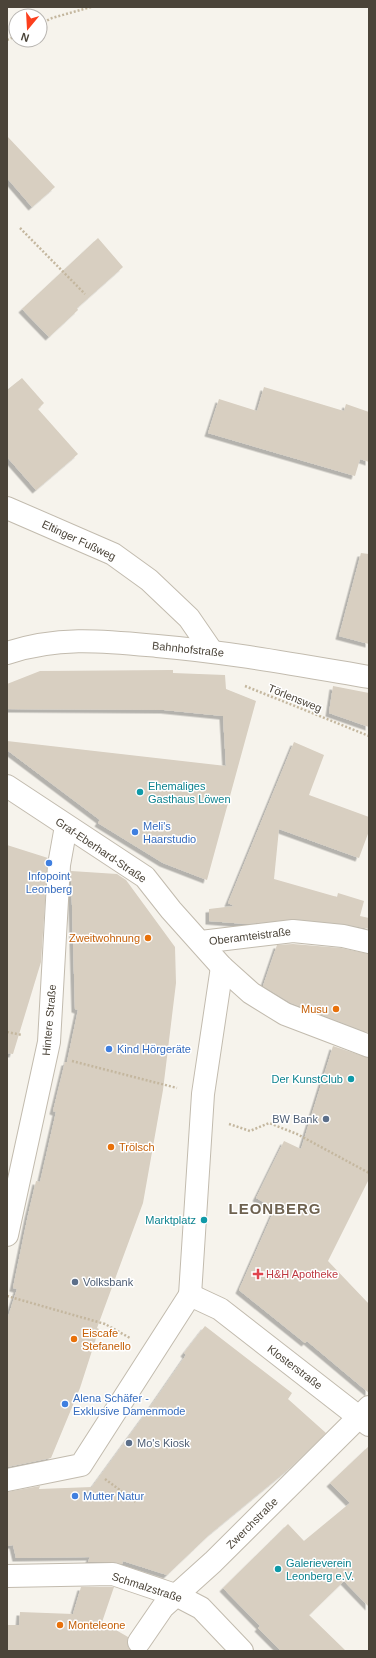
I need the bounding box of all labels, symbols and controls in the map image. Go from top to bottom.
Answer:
north arrow [8,8,48,48]
text: N [19,31,31,44]
street label: Eltinger Fußweg [40,518,118,562]
street label: Bahnhofstraße [151,639,225,659]
street label: Törlensweg [266,682,324,714]
place label: Ehemaliges Gasthaus Löwen [148,780,231,805]
marker: Ehemaliges Gasthaus Löwen [135,787,145,797]
street label: Graf-Eberhard-Straße [53,815,149,885]
place label: Meli's Haarstudio [143,820,196,845]
marker: Meli's Haarstudio [130,827,140,837]
marker: Infopoint Leonberg [44,858,54,868]
place label: Infopoint Leonberg [26,870,72,895]
street label: Oberamteistraße [208,925,292,947]
place label: Zweitwohnung [69,932,140,944]
marker: Zweitwohnung [143,933,153,943]
street label: Hintere Straße [40,984,58,1056]
place label: Musu [301,1003,328,1015]
marker: Musu [331,1004,341,1014]
place label: Kind Hörgeräte [117,1043,191,1055]
marker: Kind Hörgeräte [104,1044,114,1054]
place label: Der KunstClub [271,1073,343,1085]
marker: Der KunstClub [346,1074,356,1084]
place label: BW Bank [272,1113,318,1125]
marker: BW Bank [321,1114,331,1124]
place label: Trölsch [119,1141,155,1153]
marker: Trölsch [106,1142,116,1152]
district label: LEONBERG [228,1200,322,1217]
place label: Marktplatz [145,1214,196,1226]
marker: Marktplatz [199,1215,209,1225]
place label: H&H Apotheke [266,1268,338,1280]
marker: H&H Apotheke [253,1269,263,1279]
place label: Volksbank [83,1276,134,1288]
marker: Volksbank [70,1277,80,1287]
place label: Eiscafe Stefanello [82,1327,131,1352]
marker: Eiscafe Stefanello [69,1334,79,1344]
street label: Klosterstraße [265,1343,325,1391]
place label: Alena Schäfer - Exklusive Damenmode [73,1392,186,1417]
marker: Alena Schäfer - Exklusive Damenmode [60,1399,70,1409]
place label: Mo's Kiosk [137,1437,190,1449]
marker: Mo's Kiosk [124,1438,134,1448]
place label: Mutter Natur [83,1490,144,1502]
marker: Mutter Natur [70,1491,80,1501]
street label: Zwerchstraße [224,1495,280,1551]
place label: Galerieverein Leonberg e.V. [286,1557,354,1582]
marker: Galerieverein Leonberg e.V. [273,1564,283,1574]
street label: Schmalzstraße [110,1570,184,1604]
place label: Monteleone [68,1619,126,1631]
marker: Monteleone [55,1620,65,1630]

